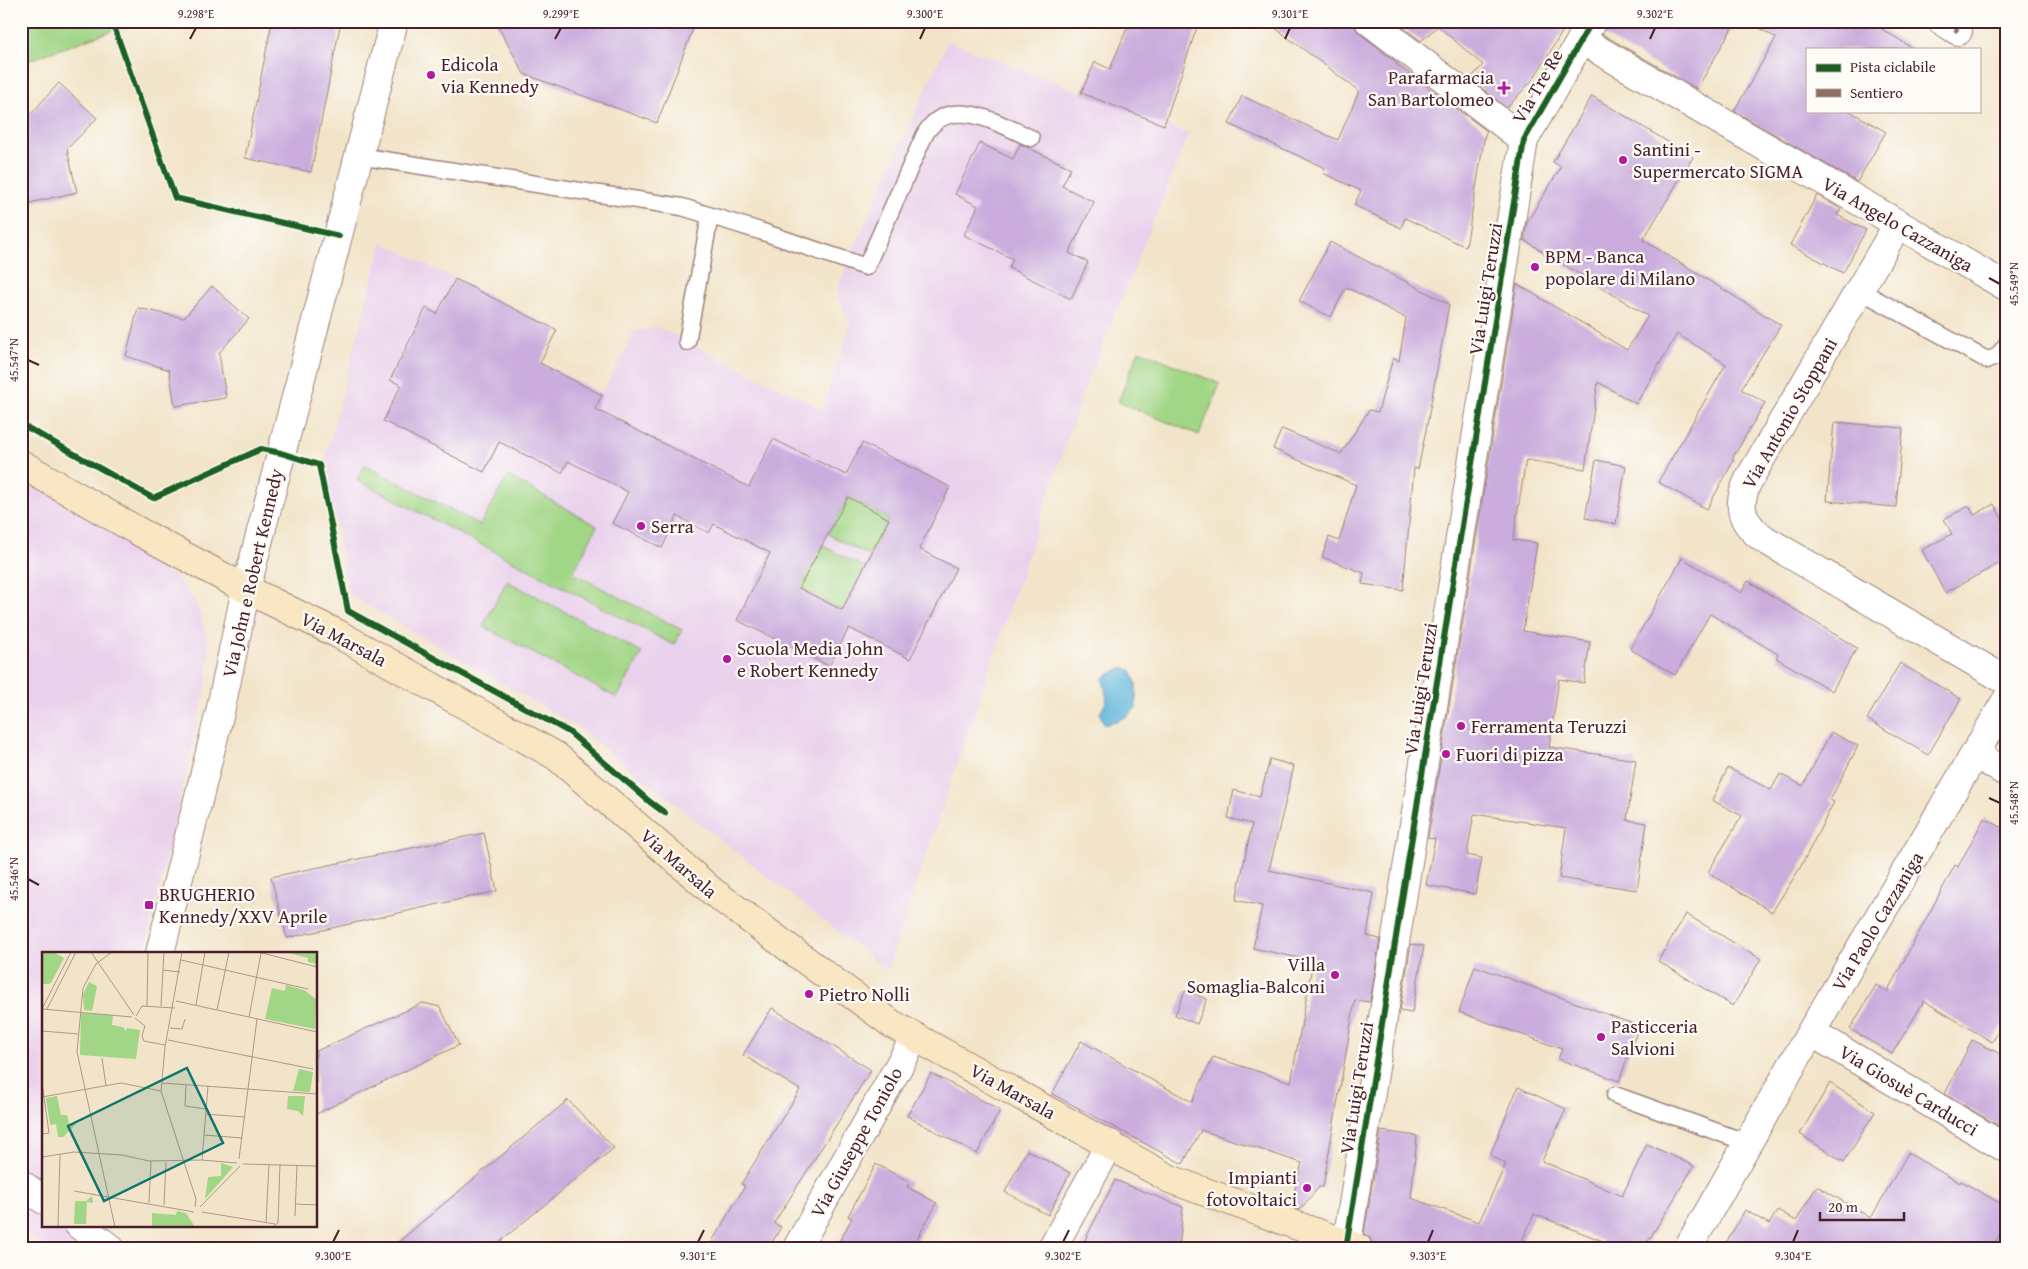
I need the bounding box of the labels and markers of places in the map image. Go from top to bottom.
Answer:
place label: Edicola via Kennedy [441,50,540,100]
place label: Parafarmacia San Bartolomeo [1368,63,1494,113]
marker: Edicola via Kennedy [425,69,437,81]
marker: Parafarmacia San Bartolomeo [1498,82,1510,94]
place label: Santini - Supermercato SIGMA [1633,135,1803,185]
marker: Santini - Supermercato SIGMA [1617,154,1629,166]
place label: BPM - Banca popolare di Milano [1545,242,1695,292]
marker: BPM - Banca popolare di Milano [1529,261,1541,273]
place label: Serra [651,512,694,540]
marker: Serra [635,520,647,532]
place label: Scuola Media John e Robert Kennedy [737,634,884,684]
marker: Scuola Media John e Robert Kennedy [721,653,733,665]
place label: Ferramenta Teruzzi [1471,712,1627,740]
marker: Ferramenta Teruzzi [1455,720,1467,732]
place label: Fuori di pizza [1456,740,1563,768]
marker: Fuori di pizza [1440,748,1452,760]
place label: BRUGHERIO Kennedy/XXV Aprile [159,880,327,930]
marker: BRUGHERIO Kennedy/XXV Aprile [143,899,155,911]
place label: Villa Somaglia-Balconi [1187,950,1325,1000]
marker: Villa Somaglia-Balconi [1329,969,1341,981]
place label: Pietro Nolli [819,980,910,1008]
marker: Pietro Nolli [803,988,815,1000]
place label: Pasticceria Salvioni [1611,1012,1698,1062]
marker: Pasticceria Salvioni [1595,1031,1607,1043]
place label: Impianti fotovoltaici [1206,1163,1297,1213]
marker: Impianti fotovoltaici [1301,1182,1313,1194]

